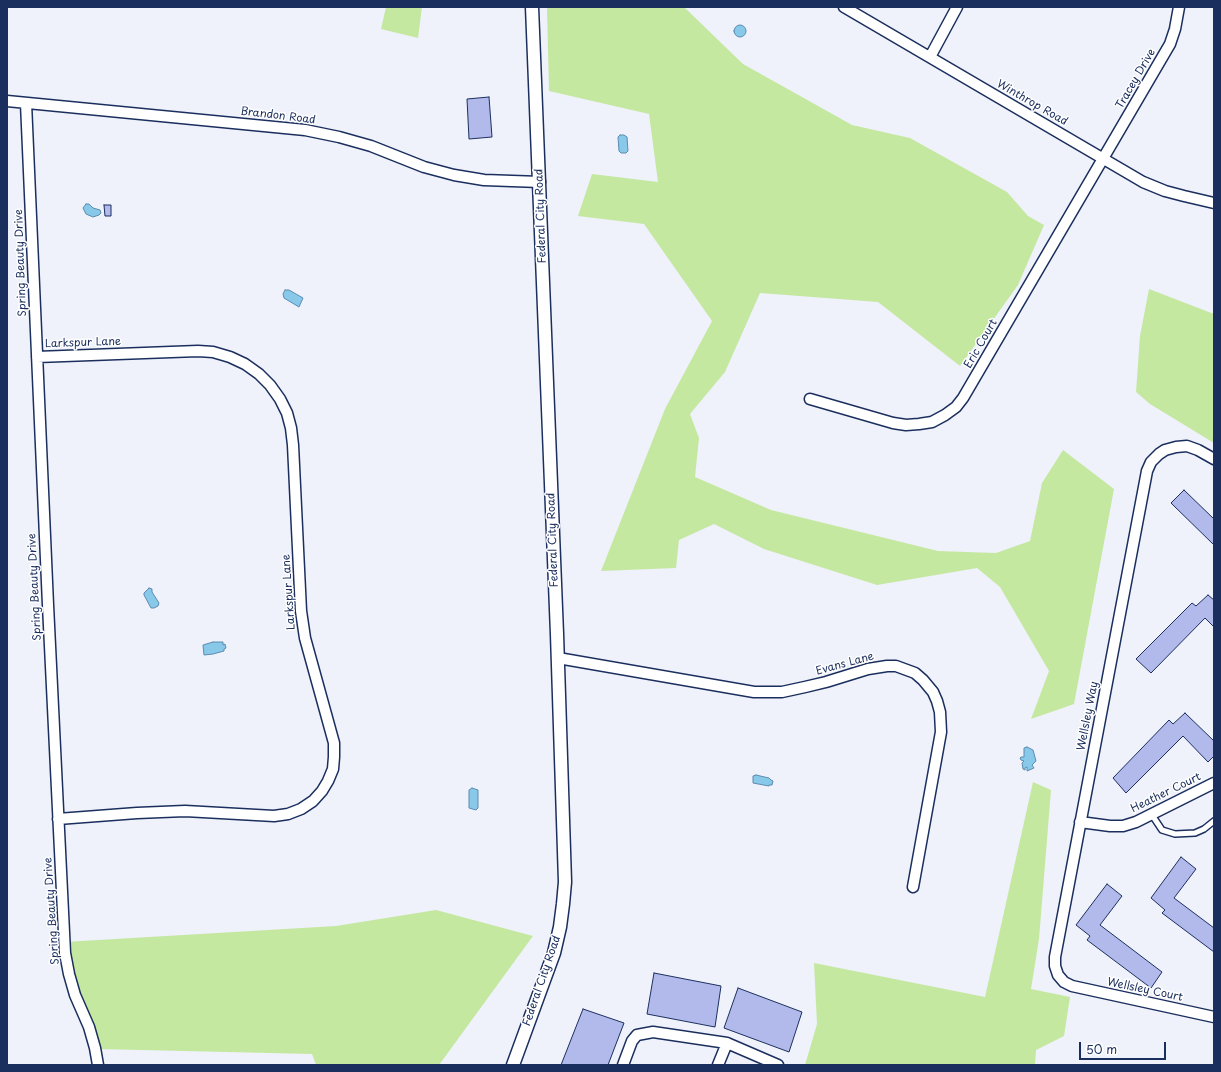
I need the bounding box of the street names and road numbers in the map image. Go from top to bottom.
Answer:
street label: Tracey Drive [1114,47,1158,111]
street label: Winthrop Road [994,77,1070,129]
street label: Brandon Road [240,105,316,127]
street label: Federal City Road [533,169,549,263]
street label: Spring Beauty Drive [13,209,29,317]
street label: Eric Court [962,317,1000,371]
street label: Larkspur Lane [45,335,121,351]
street label: Federal City Road [545,493,561,587]
street label: Spring Beauty Drive [26,533,44,641]
street label: Larkspur Lane [280,553,298,631]
street label: Evans Lane [814,650,876,678]
street label: Wellsley Way [1075,680,1101,752]
street label: Heather Court [1129,770,1203,816]
street label: Spring Beauty Drive [42,857,62,965]
street label: Federal City Road [520,934,564,1028]
street label: Wellsley Court [1106,976,1184,1004]

